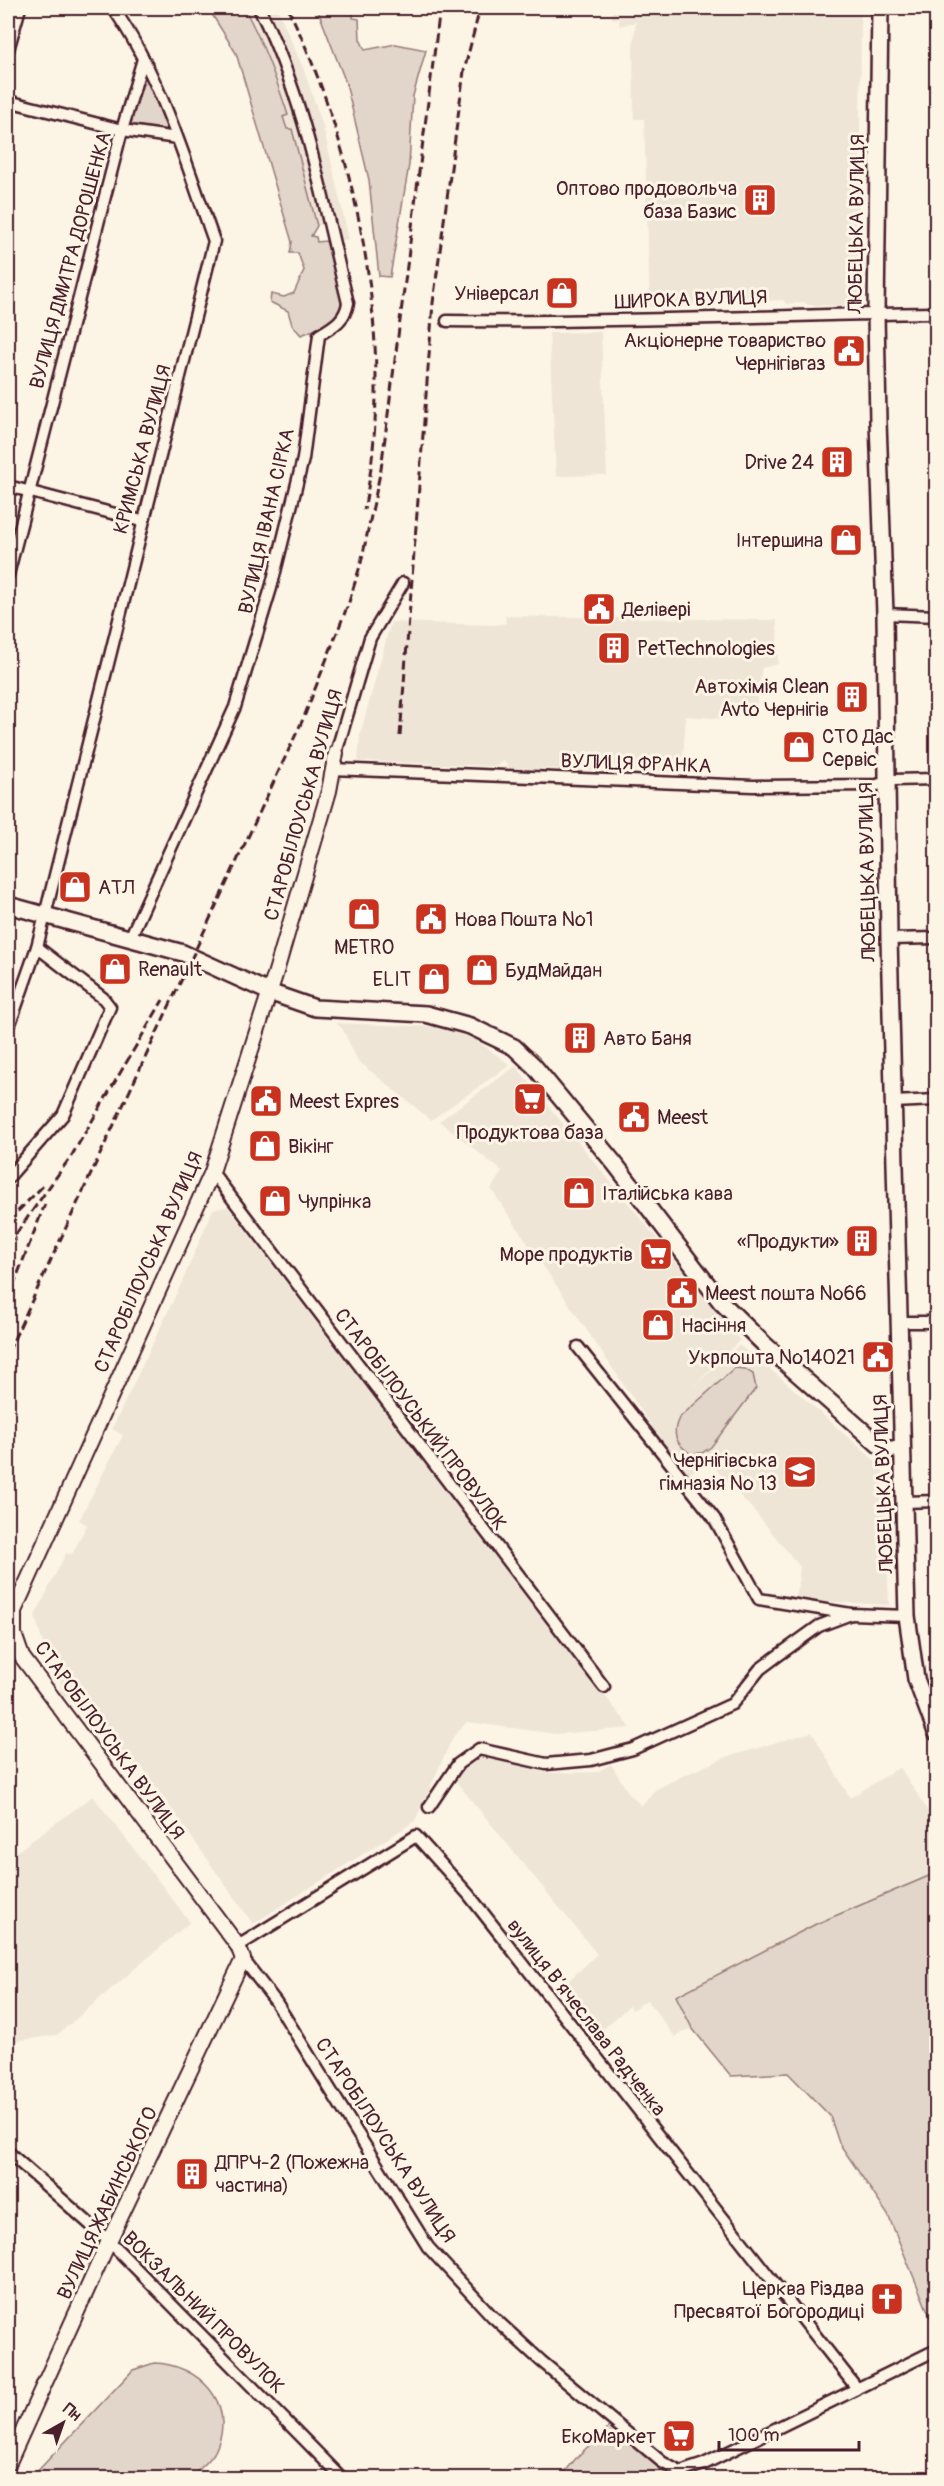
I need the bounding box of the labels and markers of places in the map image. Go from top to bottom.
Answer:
place label: Оптово продовольча база Базис [556,176,737,224]
building icon: Оптово продовольча база Базис [742,182,778,218]
shop icon: Універсал [544,275,580,311]
place label: Універсал [454,281,539,306]
place label: Акціонерне товариство Чернігівгаз [624,328,826,376]
public building icon: Акціонерне товариство Чернігівгаз [831,333,867,369]
building icon: Drive 24 [819,444,855,480]
place label: Drive 24 [744,450,814,475]
shop icon: Інтершина [828,522,864,558]
place label: Інтершина [736,528,823,553]
public building icon: Делівері [581,591,617,627]
place label: Делівері [621,597,691,622]
building icon: PetTechnologies [596,630,632,666]
place label: PetTechnologies [637,636,775,661]
place label: Автохімія Clean Avto Чернігів [694,674,829,722]
building icon: Автохімія Clean Avto Чернігів [834,679,870,715]
place label: СТО Дас Сервіс [822,724,894,772]
shop icon: СТО Дас Сервіс [781,729,817,765]
shop icon: АТЛ [57,869,93,905]
place label: АТЛ [98,875,135,900]
shop icon: METRO [346,896,382,932]
public building icon: Нова Пошта №1 [413,901,449,937]
place label: Нова Пошта №1 [454,907,594,932]
place label: METRO [334,935,394,960]
shop icon: Renault [97,951,133,987]
shop icon: БудМайдан [464,952,500,988]
place label: Renault [138,957,203,982]
place label: БудМайдан [505,958,602,983]
shop icon: ELIT [416,961,452,997]
place label: ELIT [373,967,411,992]
building icon: Авто Баня [562,1020,598,1056]
place label: Авто Баня [603,1026,692,1051]
supermarket icon: Продуктова база [512,1081,548,1117]
public building icon: Meest Expres [248,1083,284,1119]
place label: Meest Expres [289,1089,399,1114]
public building icon: Meest [616,1099,652,1135]
place label: Meest [657,1105,709,1130]
place label: Продуктова база [457,1120,604,1145]
shop icon: Вікінг [247,1128,283,1164]
place label: Вікінг [288,1134,334,1159]
shop icon: Італійська кава [561,1175,597,1211]
place label: Італійська кава [602,1181,733,1206]
shop icon: Чупрінка [257,1183,293,1219]
place label: Чупрінка [298,1189,371,1214]
building icon: «Продукти» [844,1223,880,1259]
place label: «Продукти» [737,1229,839,1254]
supermarket icon: Море продуктів [638,1236,674,1272]
place label: Море продуктів [500,1242,633,1267]
public building icon: Meest пошта №66 [664,1275,700,1311]
place label: Meest пошта №66 [705,1281,867,1306]
shop icon: Насіння [640,1307,676,1343]
place label: Насіння [681,1313,746,1338]
public building icon: Укрпошта №14021 [860,1339,896,1375]
place label: Укрпошта №14021 [688,1345,855,1370]
place label: Чернігівська гімназія № 13 [660,1448,777,1496]
school or university icon: Чернігівська гімназія № 13 [782,1454,818,1490]
place label: ДПРЧ-2 (Пожежна частина) [214,2150,369,2198]
building icon: ДПРЧ-2 (Пожежна частина) [174,2156,210,2192]
place label: Церква Різдва Пресвятої Богородиці [674,2276,864,2324]
church icon: Церква Різдва Пресвятої Богородиці [869,2281,905,2317]
supermarket icon: ЕкоМаркет [661,2418,697,2454]
place label: ЕкоМаркет [561,2424,656,2449]

